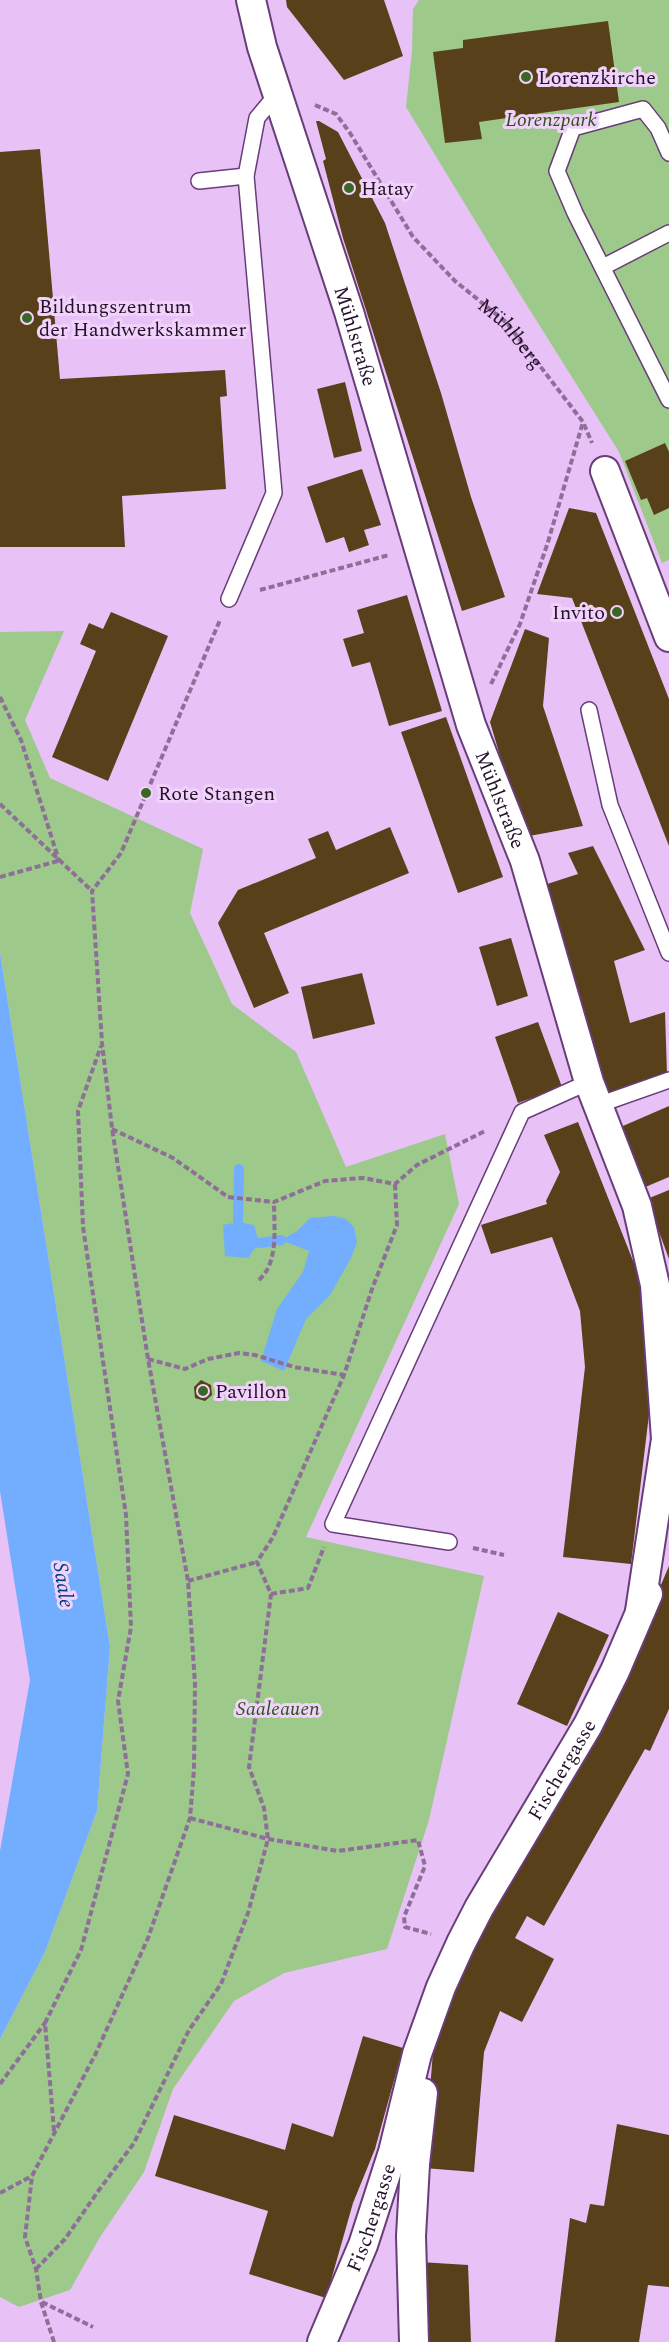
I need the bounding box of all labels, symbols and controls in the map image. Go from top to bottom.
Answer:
place label: Lorenzkirche [538,63,656,93]
marker: Lorenzkirche [519,70,533,84]
park label: Lorenzpark [505,105,597,135]
place label: Hatay [361,174,415,204]
marker: Hatay [342,181,356,195]
street label: Mühlstraße [325,282,384,390]
street label: Mühlberg [471,291,551,376]
place label: Bildungszentrum der Handwerkskammer [39,292,246,345]
marker: Bildungszentrum der Handwerkskammer [20,311,34,325]
place label: Invito [552,598,605,628]
marker: Invito [610,605,624,619]
street label: Mühlstraße [467,746,533,853]
place label: Rote Stangen [158,779,275,809]
marker: Rote Stangen [139,786,153,800]
place label: Pavillon [215,1377,287,1407]
marker: Pavillon [196,1384,210,1398]
water label: Saale [44,1560,82,1610]
park label: Saaleauen [236,1694,320,1724]
street label: Fischergasse [521,1714,604,1826]
street label: Fischergasse [339,2160,404,2277]

